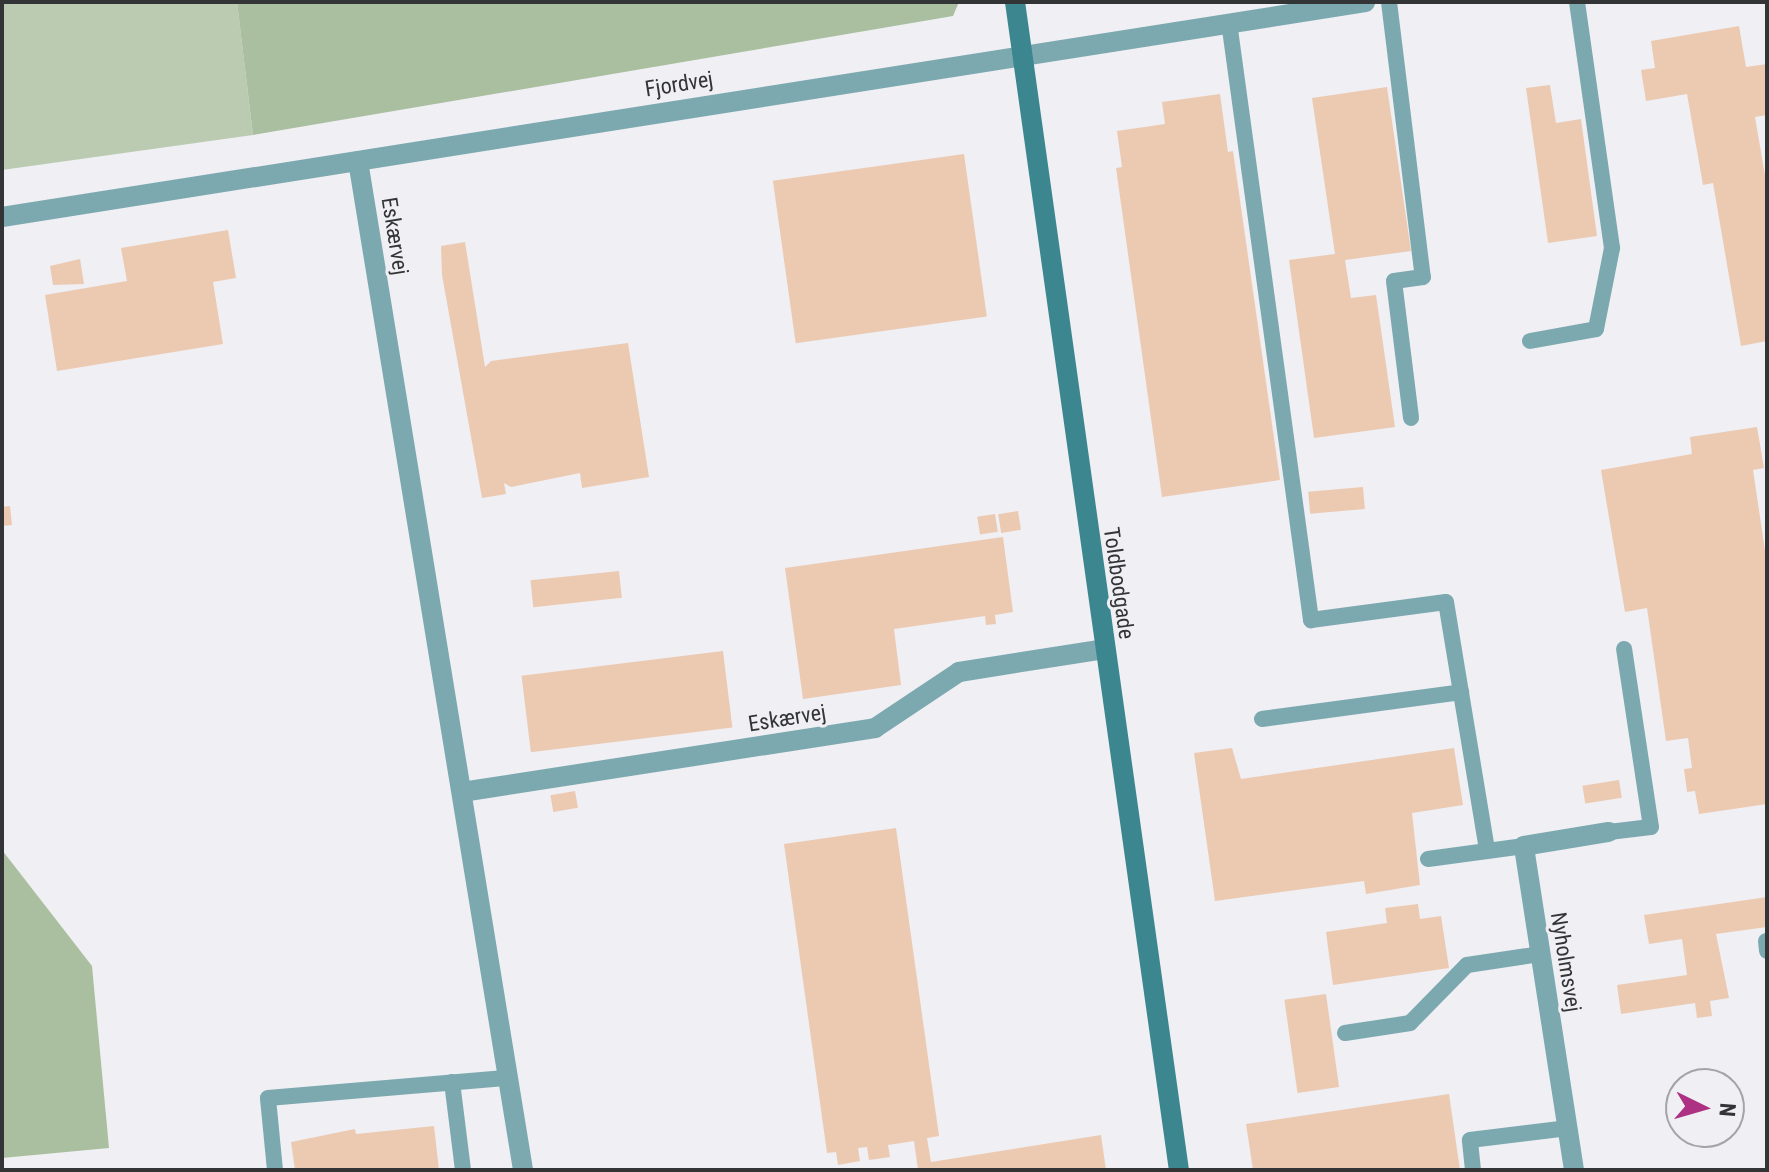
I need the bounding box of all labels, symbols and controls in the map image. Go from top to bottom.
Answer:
street label: Fjordvej [643,66,715,102]
street label: Eskærvej [376,195,414,277]
street label: Toldbodgade [1098,525,1140,641]
street label: Eskærvej [746,699,828,737]
street label: Nyholmsvej [1545,910,1587,1014]
north arrow [1665,1068,1745,1148]
text: N [1714,1102,1740,1118]

